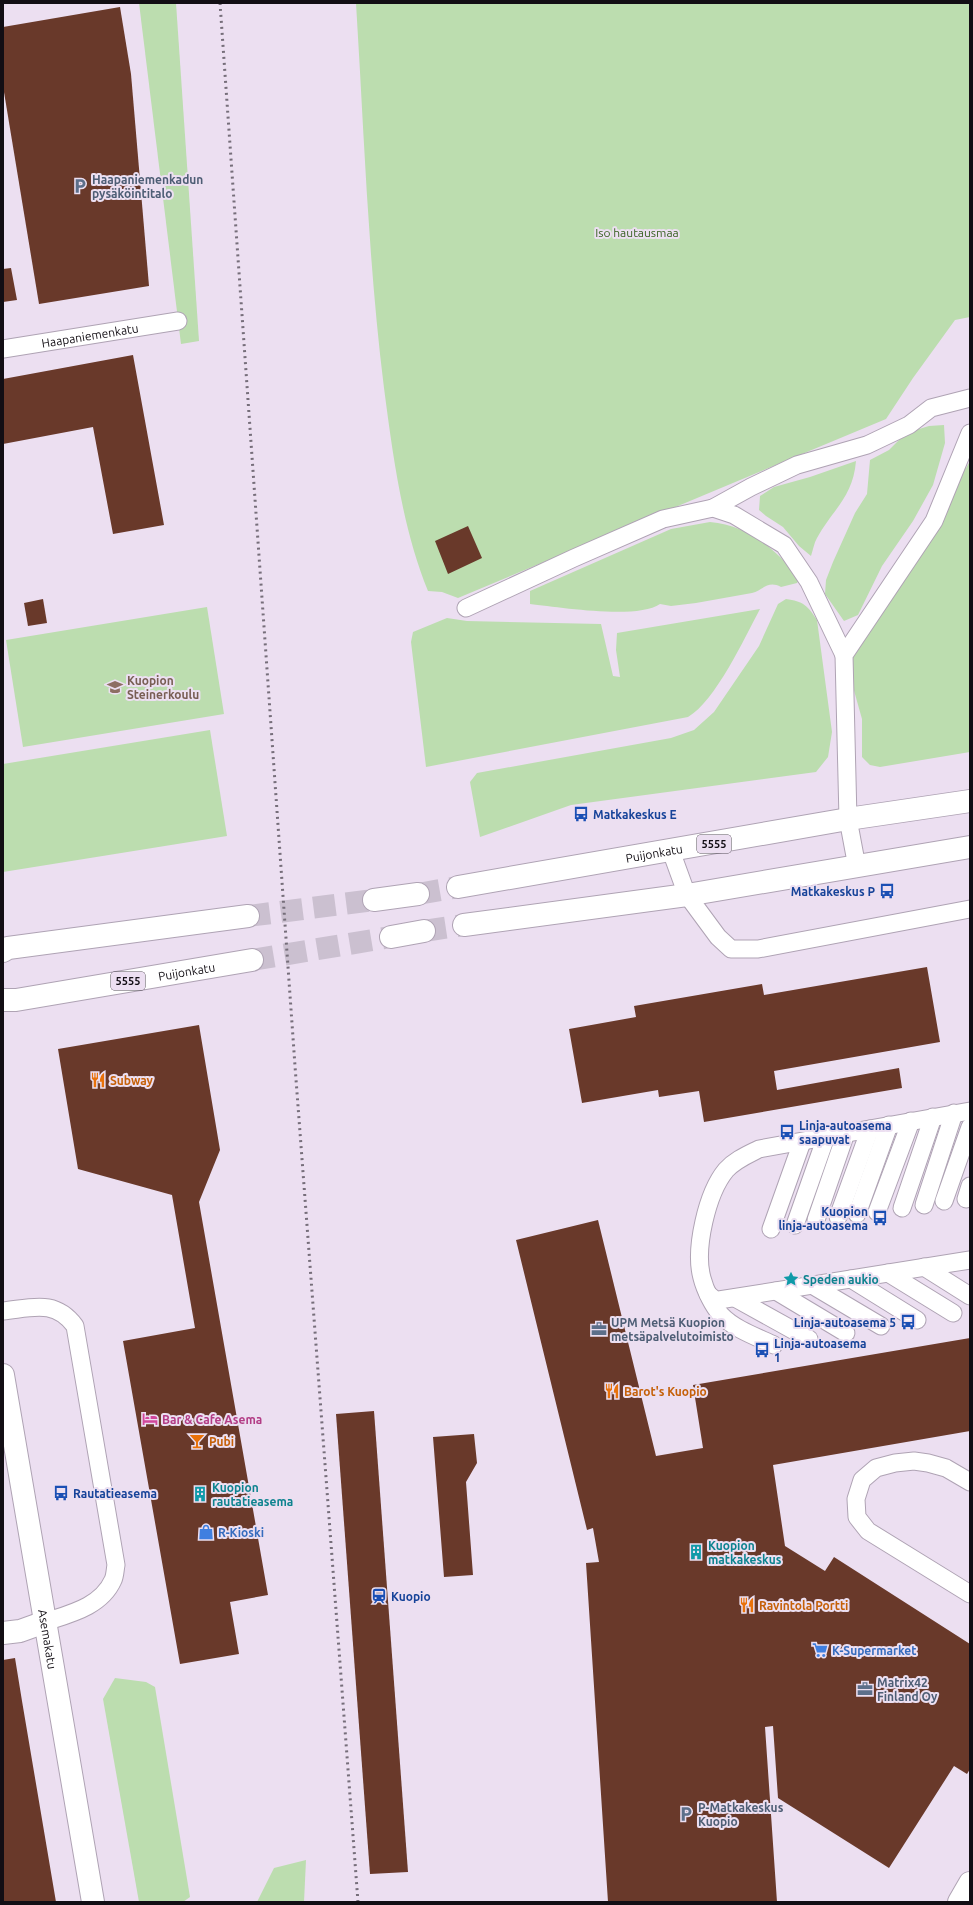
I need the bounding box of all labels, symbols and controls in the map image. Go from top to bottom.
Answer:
place label: Haapaniemenkadun pysäköintitalo [92,173,203,200]
parking icon: Haapaniemenkadun pysäköintitalo [71,177,89,195]
park label: Iso hautausmaa [595,226,679,239]
street label: Haapaniemenkatu [40,321,139,349]
place label: Kuopion Steinerkoulu [127,674,199,701]
school or university icon: Kuopion Steinerkoulu [106,678,124,696]
bus stop icon: Matkakeskus E [572,805,590,823]
place label: Matkakeskus E [593,808,677,821]
road number: 5555 [697,835,731,853]
street label: Puijonkatu [625,841,684,864]
bus stop icon: Matkakeskus P [878,882,896,900]
place label: Matkakeskus P [791,885,875,898]
street label: Puijonkatu [157,960,216,982]
road number: 5555 [111,972,145,990]
restaurant icon: Subway [89,1071,107,1089]
place label: Subway [110,1074,154,1087]
place label: Linja-autoasema saapuvat [799,1119,892,1146]
bus stop icon: Linja-autoasema saapuvat [778,1123,796,1141]
place label: Kuopion linja-autoasema [778,1205,868,1232]
bus stop icon: Kuopion linja-autoasema [871,1209,889,1227]
place icon: Speden aukio [782,1270,800,1288]
place label: Speden aukio [803,1273,879,1286]
bus stop icon: Linja-autoasema 5 [899,1313,917,1331]
place label: UPM Metsä Kuopion metsäpalvelutoimisto [611,1316,734,1343]
place label: Linja-autoasema 5 [794,1316,896,1329]
office icon: UPM Metsä Kuopion metsäpalvelutoimisto [590,1320,608,1338]
place label: Linja-autoasema 1 [774,1337,867,1364]
bus stop icon: Linja-autoasema 1 [753,1341,771,1359]
restaurant icon: Barot's Kuopio [603,1382,621,1400]
place label: Barot's Kuopio [624,1385,707,1398]
hotel icon: Bar & Cafe Asema [141,1410,159,1428]
place label: Bar & Cafe Asema [162,1413,262,1426]
bar icon: Pubi [188,1432,206,1450]
place label: Pubi [209,1435,234,1448]
place label: Kuopion rautatieasema [212,1481,293,1508]
bus stop icon: Rautatieasema [52,1484,70,1502]
building icon: Kuopion rautatieasema [191,1485,209,1503]
place label: Rautatieasema [73,1487,157,1500]
shop icon: R-Kioski [197,1523,215,1541]
place label: R-Kioski [218,1526,264,1539]
place label: Kuopion matkakeskus [708,1539,782,1566]
building icon: Kuopion matkakeskus [687,1543,705,1561]
station icon: Kuopio [370,1587,388,1605]
place label: Kuopio [391,1590,431,1603]
restaurant icon: Ravintola Portti [738,1596,756,1614]
place label: Ravintola Portti [759,1599,848,1612]
street label: Asemakatu [37,1608,60,1670]
supermarket icon: K-Supermarket [811,1641,829,1659]
place label: K-Supermarket [832,1644,916,1657]
place label: Matrix42 Finland Oy [877,1676,938,1703]
office icon: Matrix42 Finland Oy [856,1680,874,1698]
place label: P-Matkakeskus Kuopio [698,1801,784,1828]
parking icon: P-Matkakeskus Kuopio [677,1805,695,1823]

